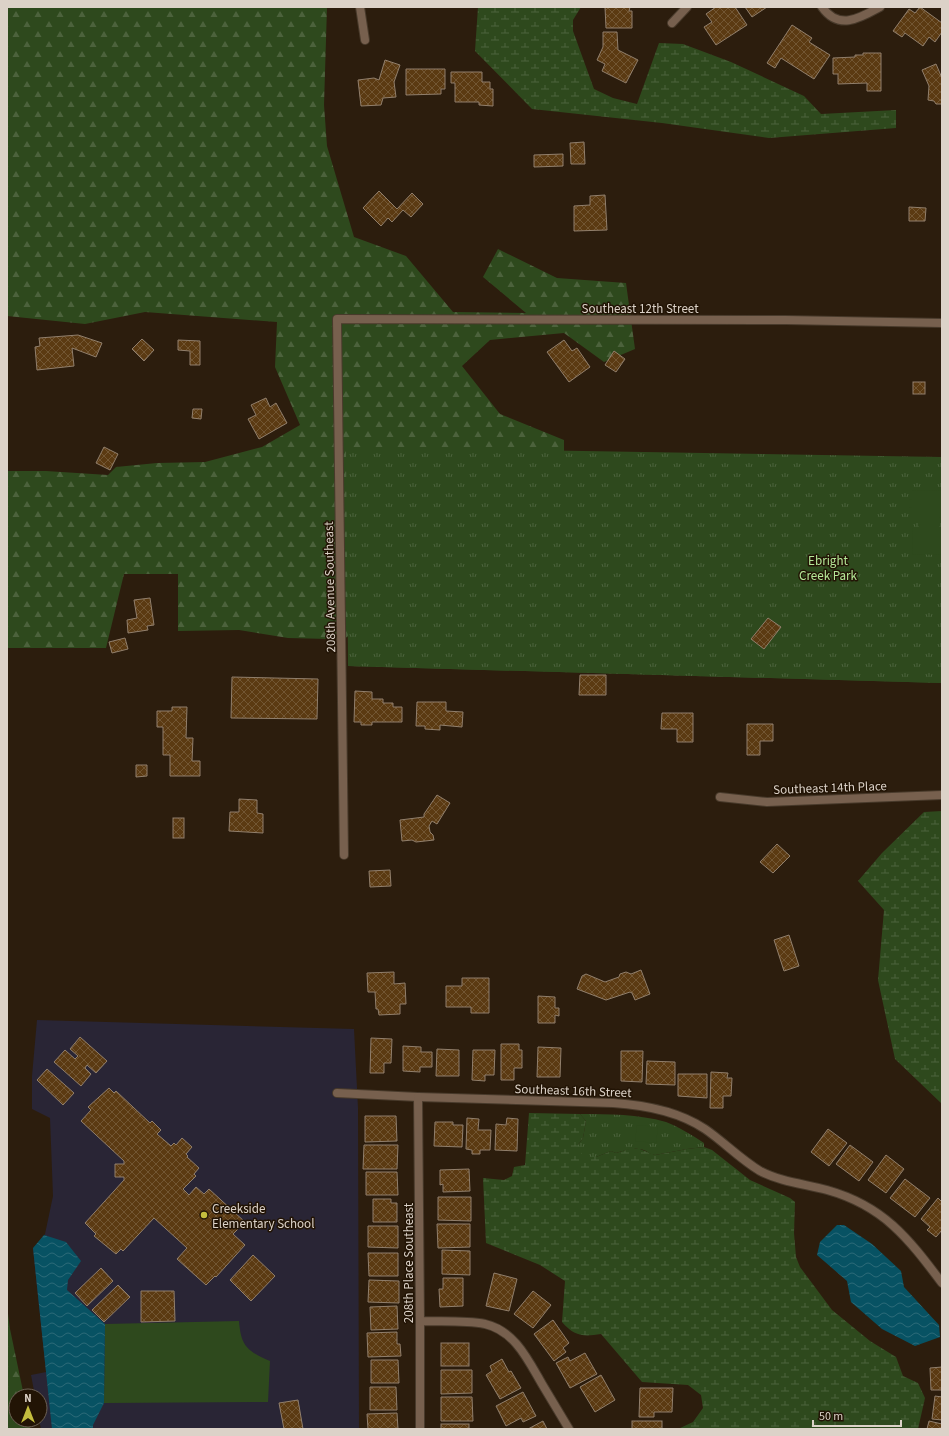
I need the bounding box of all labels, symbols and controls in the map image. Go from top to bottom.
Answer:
street label: Southeast 12th Street [581,300,699,318]
street label: 208th Avenue Southeast [320,521,340,653]
park label: Ebright Creek Park [799,552,858,585]
street label: Southeast 14th Place [773,777,887,799]
street label: Southeast 16th Street [514,1080,632,1102]
place label: Creekside Elementary School [212,1200,314,1233]
street label: 208th Place Southeast [400,1202,418,1323]
marker: Creekside Elementary School [199,1210,209,1220]
north arrow [8,1388,48,1428]
text: N [24,1391,32,1406]
scale bar [813,1402,901,1428]
text: 50 m [819,1408,843,1425]

